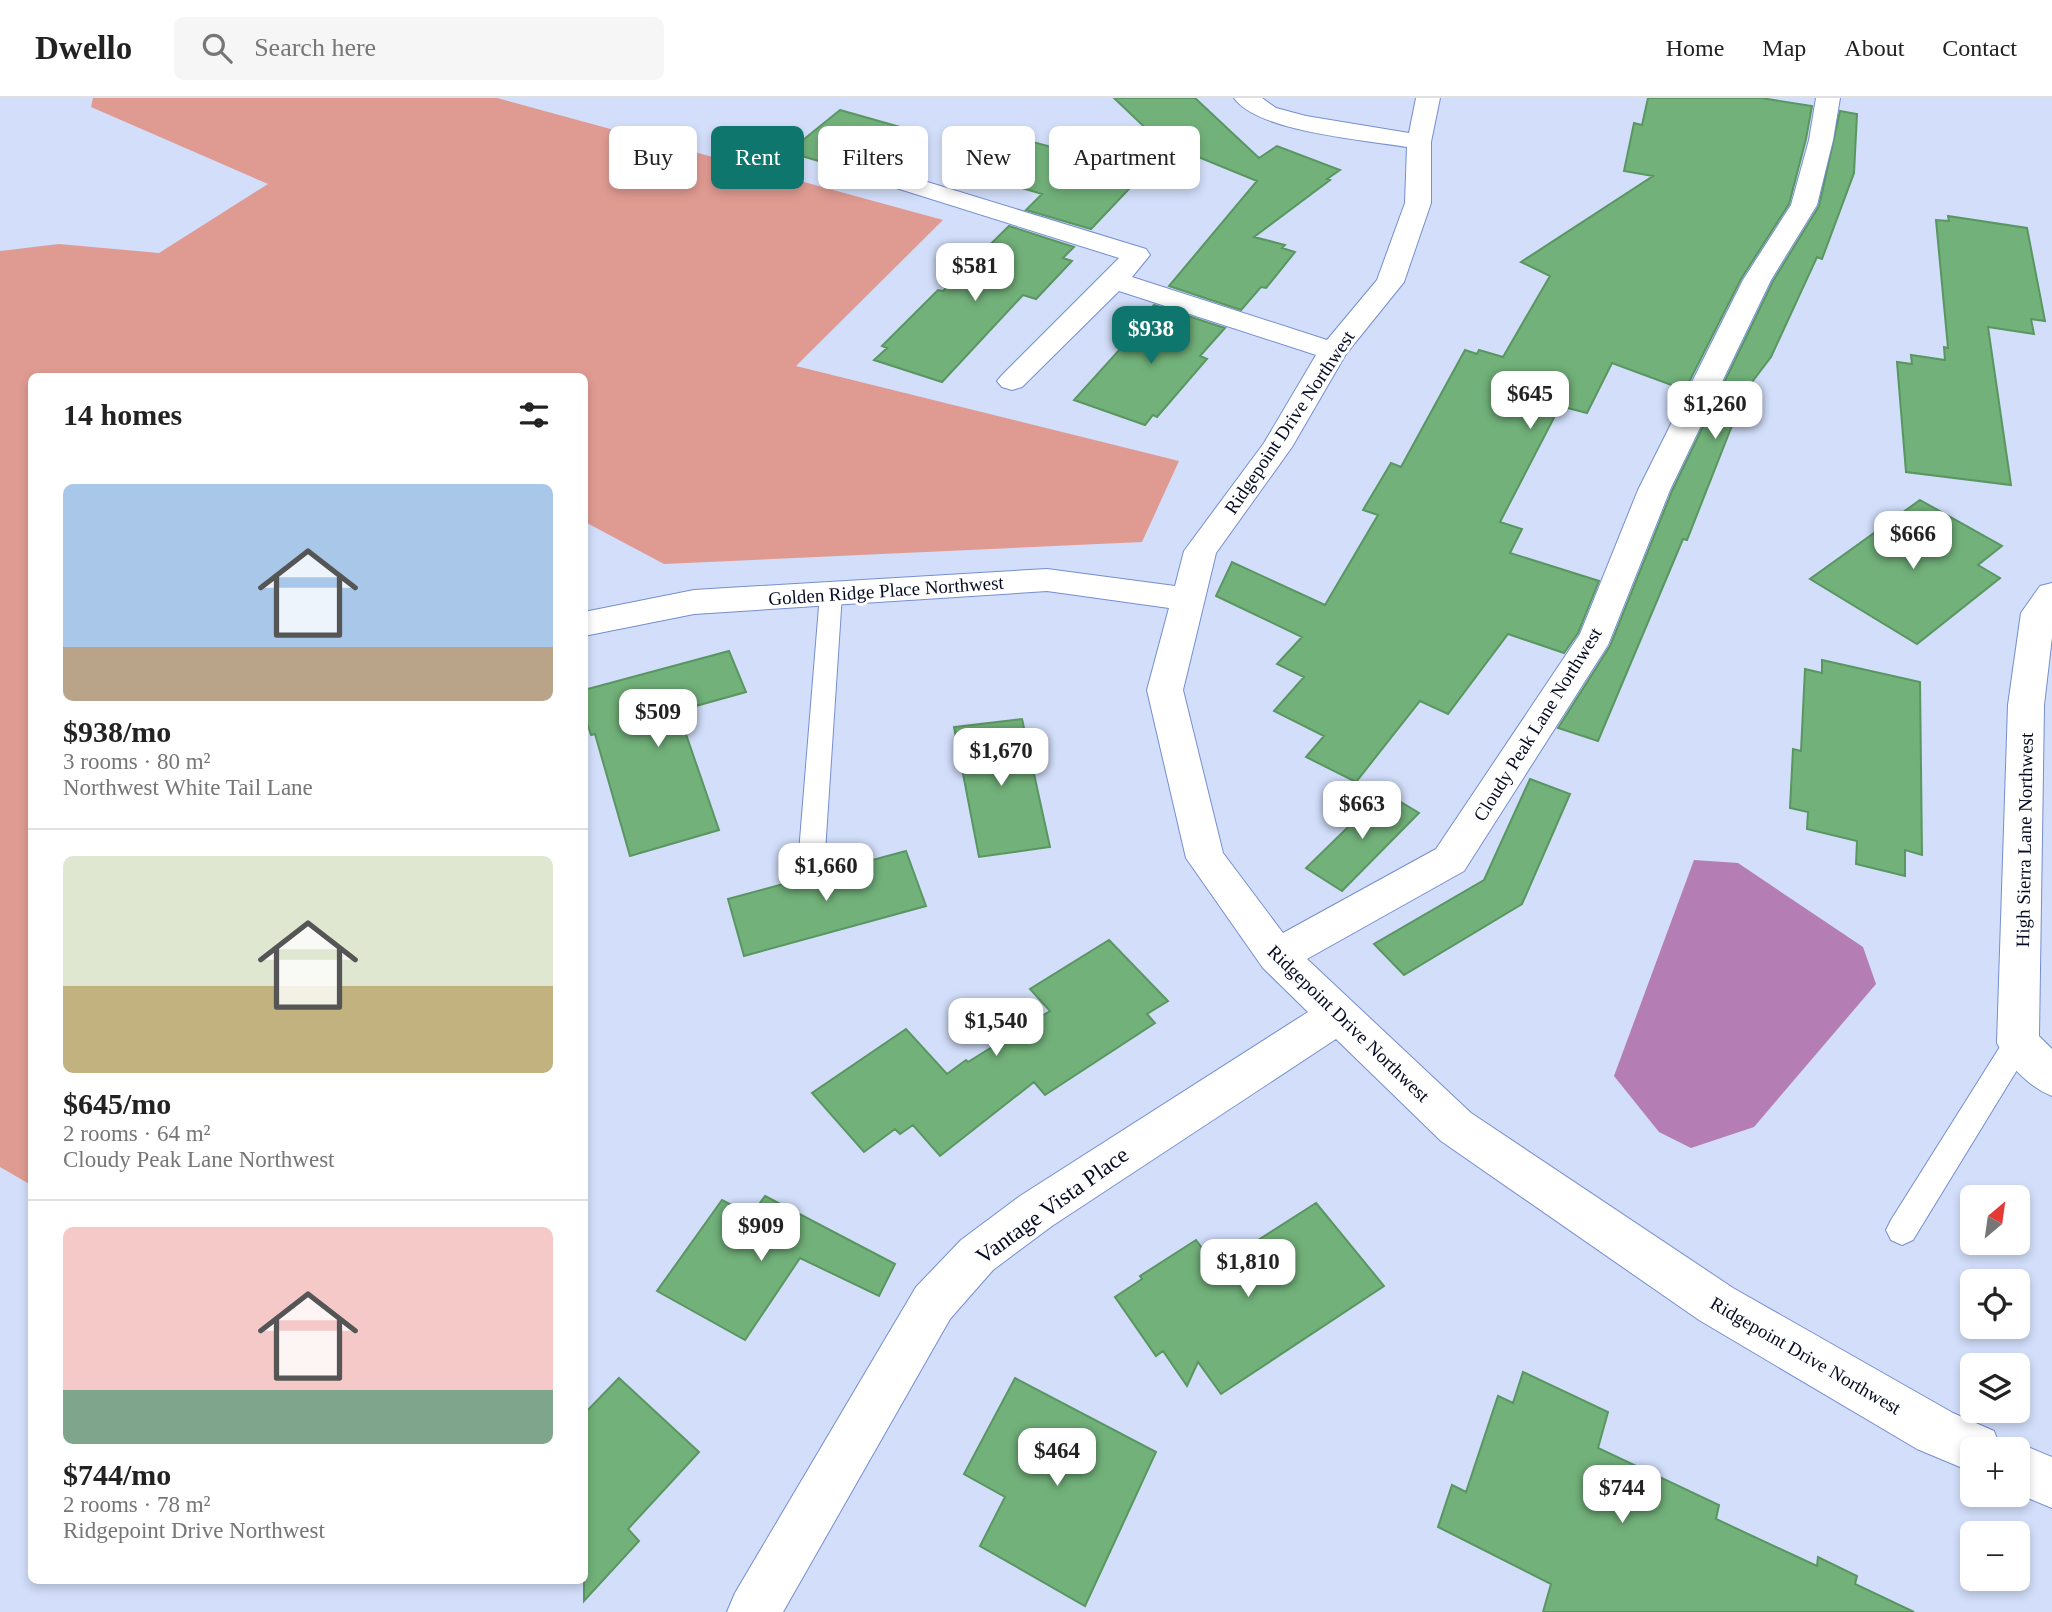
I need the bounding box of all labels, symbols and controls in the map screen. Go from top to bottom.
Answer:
search box [174,17,664,80]
icon: search [198,29,236,67]
text: Dwello [35,30,132,66]
text: Search here [254,33,376,62]
text: Home [1666,35,1724,61]
text: Map [1762,35,1806,61]
text: About [1844,35,1904,61]
text: Contact [1942,35,2017,61]
chip: Buy [609,126,697,189]
chip: Rent [711,126,804,189]
chip: Filters [818,126,928,189]
chip: New [942,126,1035,189]
chip: Apartment [1049,126,1200,189]
pin: $581 [934,244,1016,303]
text: $581 [952,253,998,278]
pin: $938 [1110,306,1192,366]
text: $938 [1128,316,1174,341]
street label: Ridgepoint Drive Northwest [1220,326,1359,518]
pin: $645 [1489,372,1571,431]
text: $645 [1507,381,1553,406]
pin: $1,260 [1658,382,1772,441]
text: $1,260 [1683,391,1747,416]
icon: filters [515,396,553,434]
text: 14 homes [63,398,182,431]
pin: $666 [1872,512,1954,571]
text: $666 [1890,521,1936,546]
icon: home [245,530,371,656]
street label: Golden Ridge Place Northwest [768,572,1005,609]
street label: Cloudy Peak Lane Northwest [1469,623,1606,825]
pin: $509 [617,690,699,749]
text: $509 [635,699,681,724]
text: $938/mo [63,715,171,748]
pin: $1,670 [944,728,1058,788]
street label: High Sierra Lane Northwest [2012,732,2037,948]
text: $1,670 [969,738,1033,763]
text: 3 rooms · 80 m² [63,749,210,774]
text: Northwest White Tail Lane [63,775,313,800]
pin: $663 [1321,782,1403,841]
text: $663 [1339,791,1385,816]
pin: $1,660 [769,844,883,903]
text: $1,660 [794,853,858,878]
icon: home [245,902,371,1028]
street label: Ridgepoint Drive Northwest [1264,941,1434,1107]
pin: $1,540 [939,998,1053,1058]
text: $1,540 [964,1008,1028,1033]
text: $645/mo [63,1087,171,1120]
text: 2 rooms · 64 m² [63,1121,210,1146]
street label: Vantage Vista Place [971,1142,1133,1269]
text: Cloudy Peak Lane Northwest [63,1147,334,1172]
north arrow [1960,1185,2030,1255]
map controls [1960,1185,2030,1591]
pin: $909 [720,1204,802,1263]
text: $909 [738,1213,784,1238]
pin: $1,810 [1191,1240,1305,1299]
text: $1,810 [1216,1249,1280,1274]
button: locate [1960,1269,2030,1339]
icon: home [245,1273,371,1399]
street label: Ridgepoint Drive Northwest [1707,1292,1905,1419]
button: layers [1960,1353,2030,1423]
pin: $464 [1016,1428,1098,1488]
button: + [1960,1437,2030,1507]
text: $464 [1034,1438,1080,1463]
text: $744/mo [63,1458,171,1491]
pin: $744 [1581,1466,1663,1525]
text: $744 [1599,1475,1645,1500]
text: 2 rooms · 78 m² [63,1492,210,1517]
text: Ridgepoint Drive Northwest [63,1518,325,1543]
button: − [1960,1521,2030,1591]

